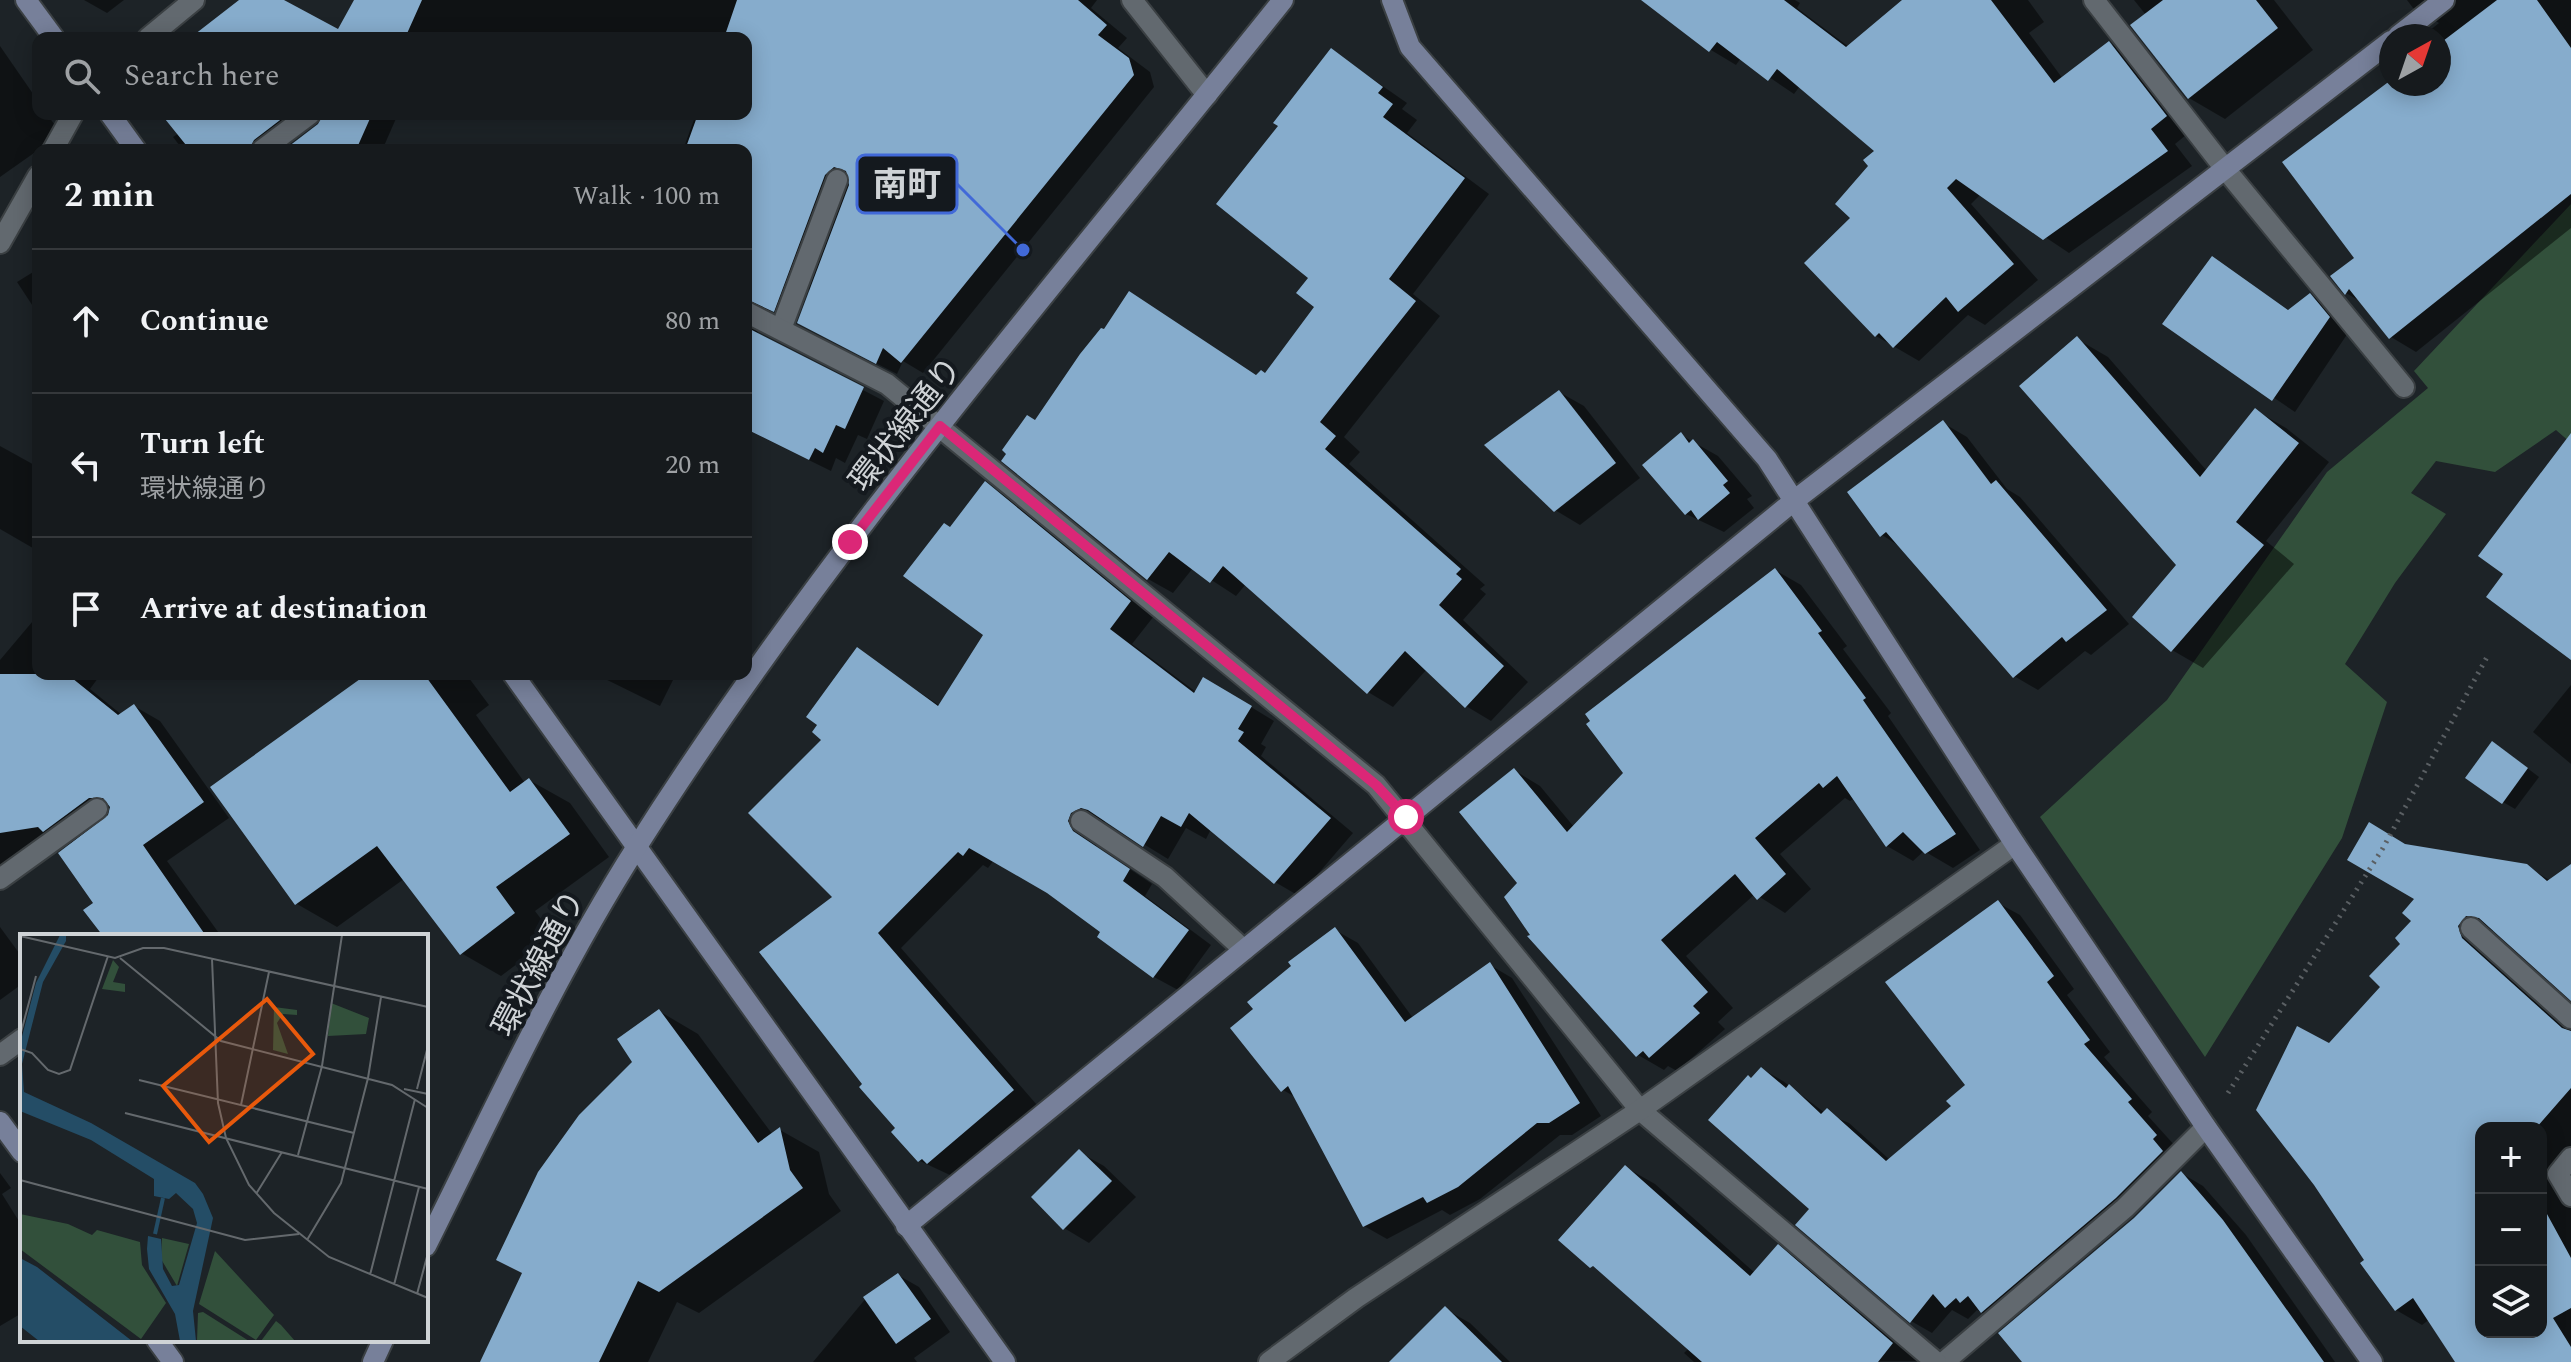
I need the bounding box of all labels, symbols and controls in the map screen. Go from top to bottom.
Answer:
north arrow [2379,24,2451,96]
search box [32,32,752,120]
text: Search here [124,53,280,99]
icon: search [60,54,104,98]
callout: 南町 [857,155,957,213]
text: 南町 [873,160,941,212]
text: 2 min [64,170,154,222]
text: Walk · 100 m [573,176,720,216]
text: Continue [140,298,269,344]
icon: ahead [64,299,108,343]
text: 80 m [665,301,720,341]
street label: 環状線通り [838,347,975,503]
text: Turn left [140,421,265,467]
icon: left [64,443,108,487]
text: 20 m [665,445,720,485]
text: 環状線通り [140,469,270,509]
route end [832,524,868,560]
text: Arrive at destination [140,586,427,632]
icon: arrive [64,587,108,631]
route start [1388,799,1424,835]
street label: 環状線通り [480,882,599,1046]
inset map [20,934,428,1342]
map controls [2475,1122,2547,1338]
button: + [2475,1122,2547,1194]
button: − [2475,1194,2547,1266]
button: layers [2475,1266,2547,1338]

